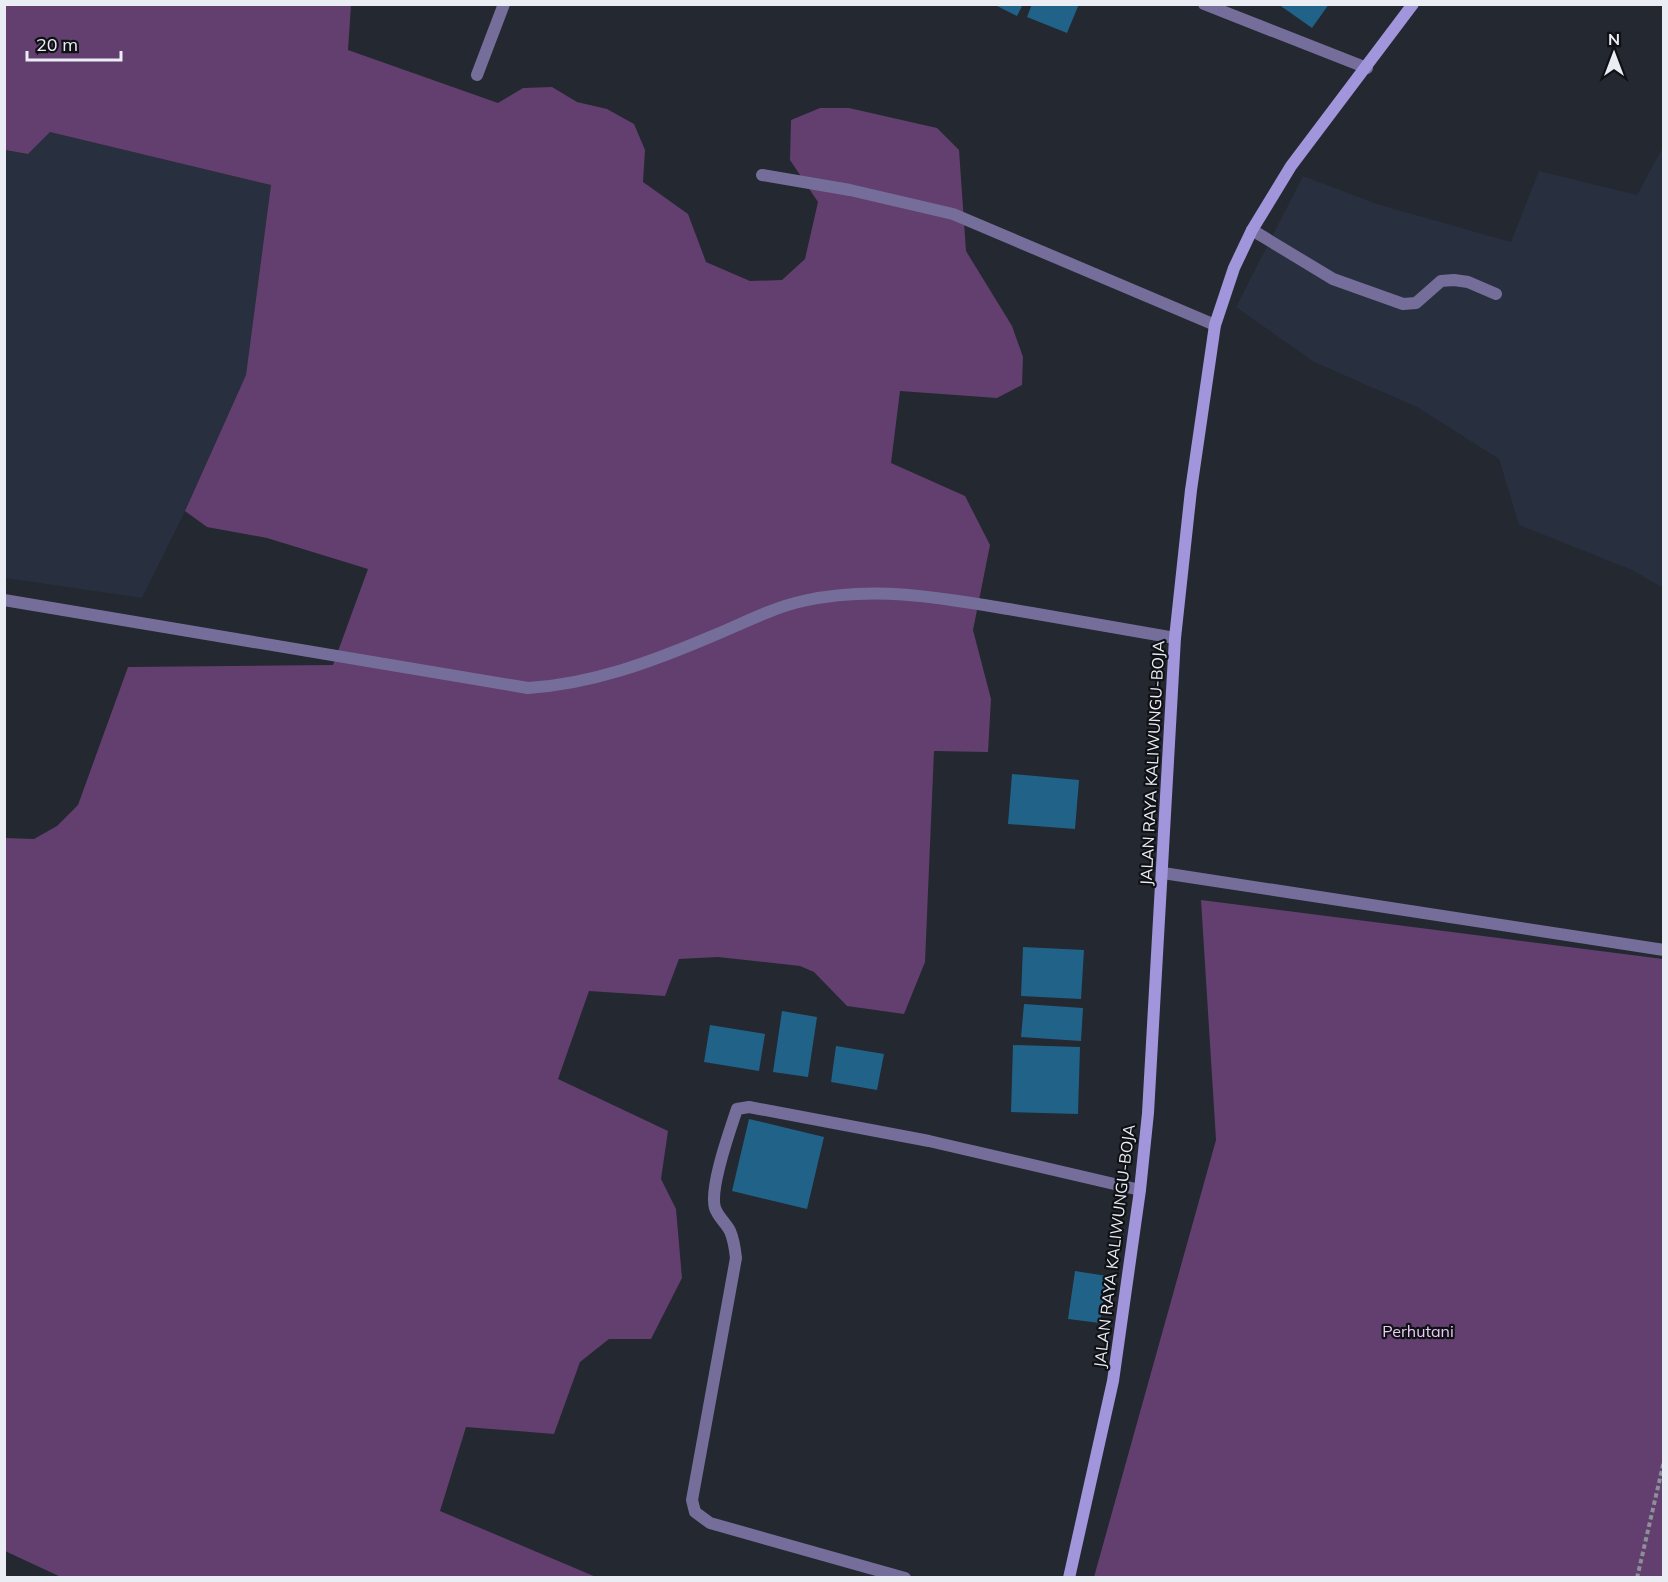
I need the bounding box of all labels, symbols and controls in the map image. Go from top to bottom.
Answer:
scale bar [27,24,122,62]
north arrow [1584,24,1644,84]
text: N [1608,29,1620,49]
text: 20 m [36,33,78,56]
street label: JALAN RAYA KALIWUNGU-BOJA [1136,640,1168,886]
street label: JALAN RAYA KALIWUNGU-BOJA [1089,1123,1139,1369]
park label: Perhutani [1382,1321,1454,1341]

